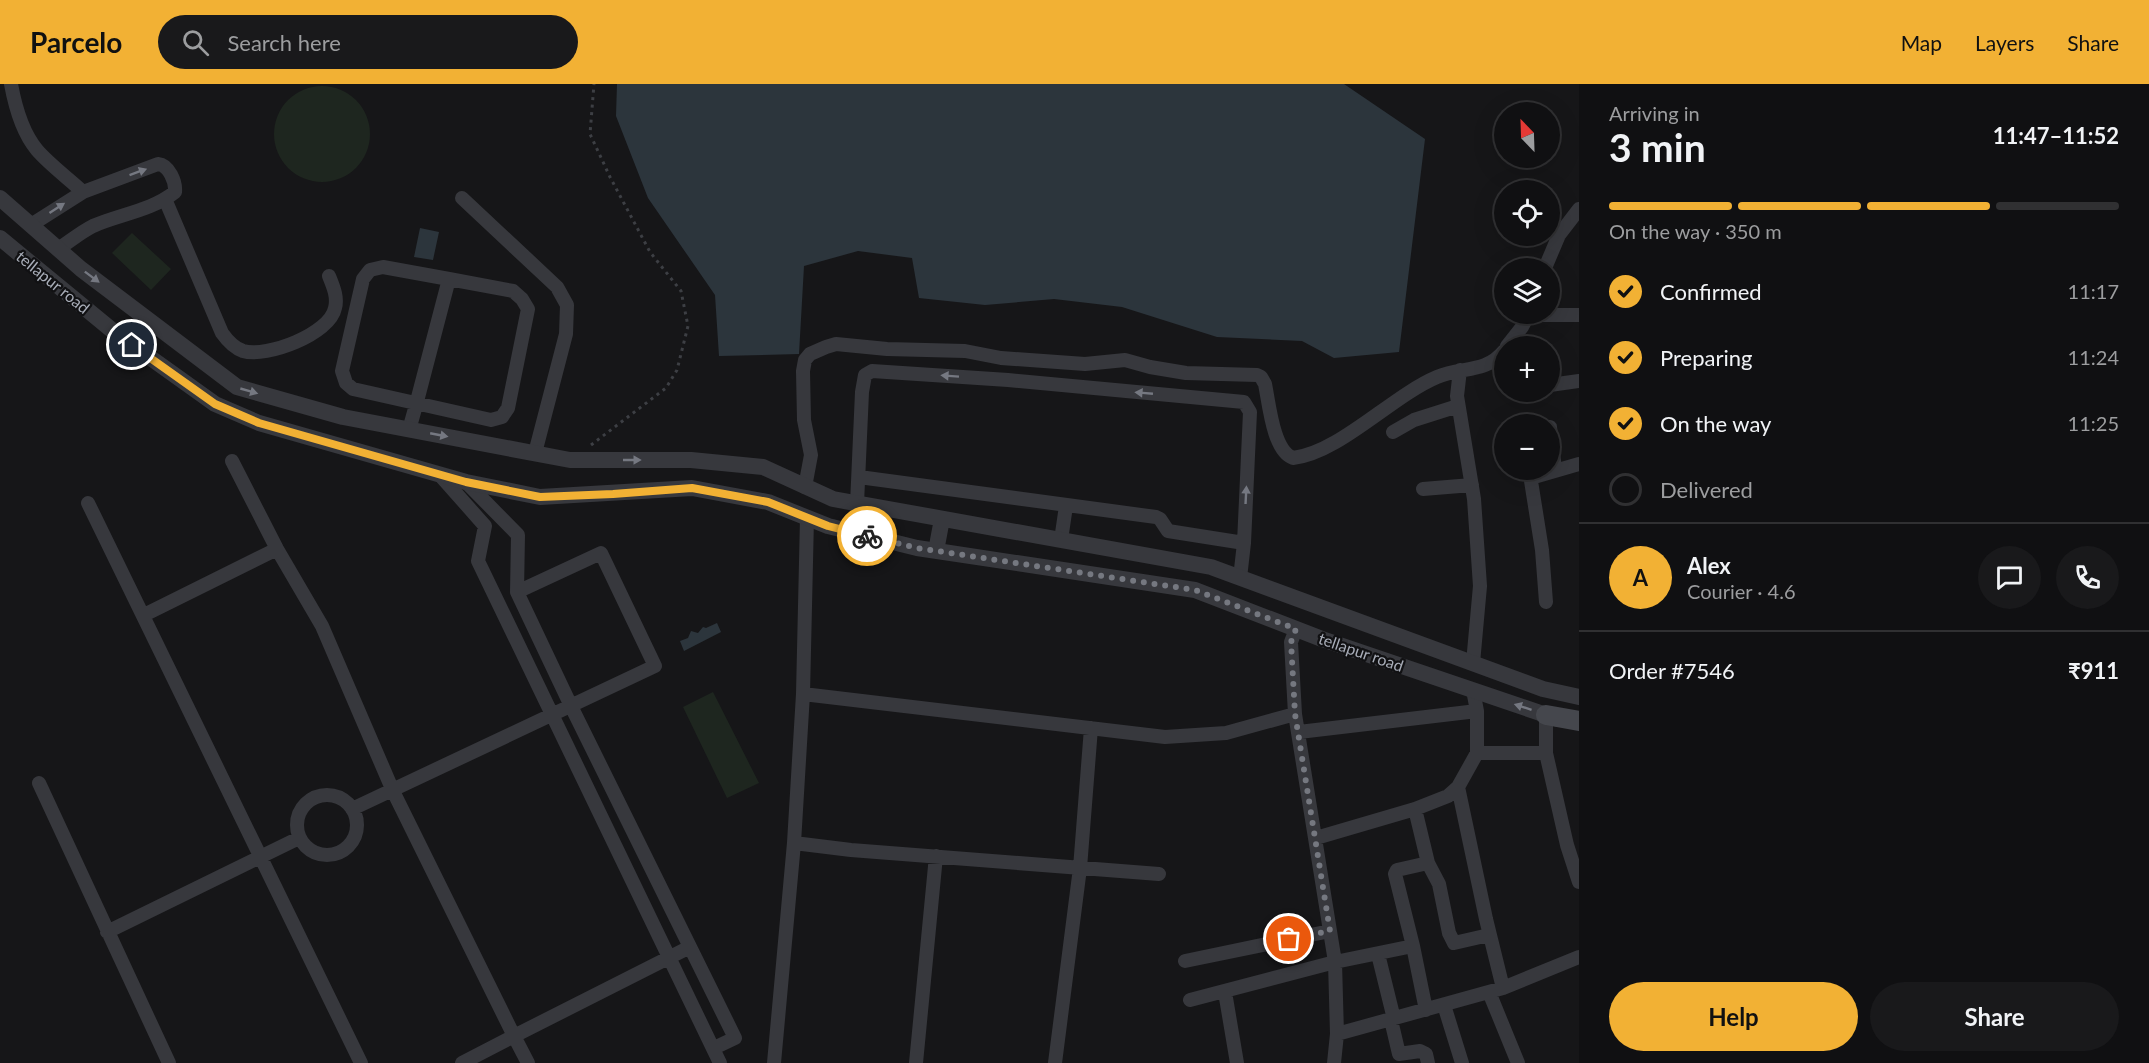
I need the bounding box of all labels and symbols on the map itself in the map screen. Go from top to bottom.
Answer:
north arrow [1494,102,1560,168]
one-way arrow [129,166,147,176]
one-way arrow [49,203,65,214]
street label: tellapur road [13,246,94,317]
one-way arrow [84,271,99,283]
pin [106,319,157,370]
one-way arrow [940,371,959,381]
one-way arrow [240,387,258,396]
one-way arrow [1135,388,1154,398]
one-way arrow [430,431,449,440]
one-way arrow [622,455,641,465]
one-way arrow [1242,485,1251,504]
courier [837,506,897,566]
street label: tellapur road [1316,628,1406,675]
one-way arrow [1514,702,1532,712]
pin [1263,913,1314,964]

